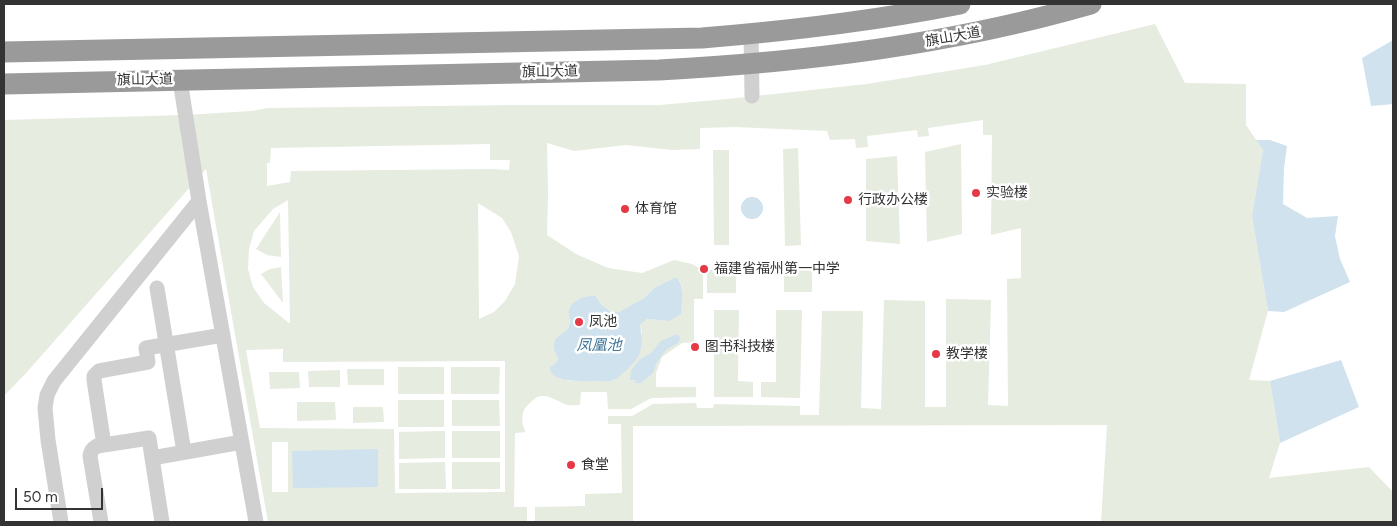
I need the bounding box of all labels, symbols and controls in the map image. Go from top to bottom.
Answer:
street label: 旗山大道 [924,24,982,50]
street label: 旗山大道 [522,63,578,81]
street label: 旗山大道 [117,71,173,89]
place label: 实验楼 [986,185,1028,201]
marker: 实验楼 [970,187,982,199]
place label: 行政办公楼 [858,192,928,208]
marker: 行政办公楼 [842,194,854,206]
place label: 体育馆 [635,201,677,217]
marker: 体育馆 [619,203,631,215]
place label: 福建省福州第一中学 [714,261,840,277]
marker: 福建省福州第一中学 [698,263,710,275]
place label: 凤池 [589,314,617,330]
marker: 凤池 [573,316,585,328]
water label: 凤凰池 [577,337,621,355]
place label: 图书科技楼 [705,339,775,355]
marker: 图书科技楼 [689,341,701,353]
place label: 教学楼 [946,346,988,362]
marker: 教学楼 [930,348,942,360]
place label: 食堂 [581,457,609,473]
marker: 食堂 [565,459,577,471]
scale bar [18,478,105,510]
text: 50 m [23,488,58,506]

